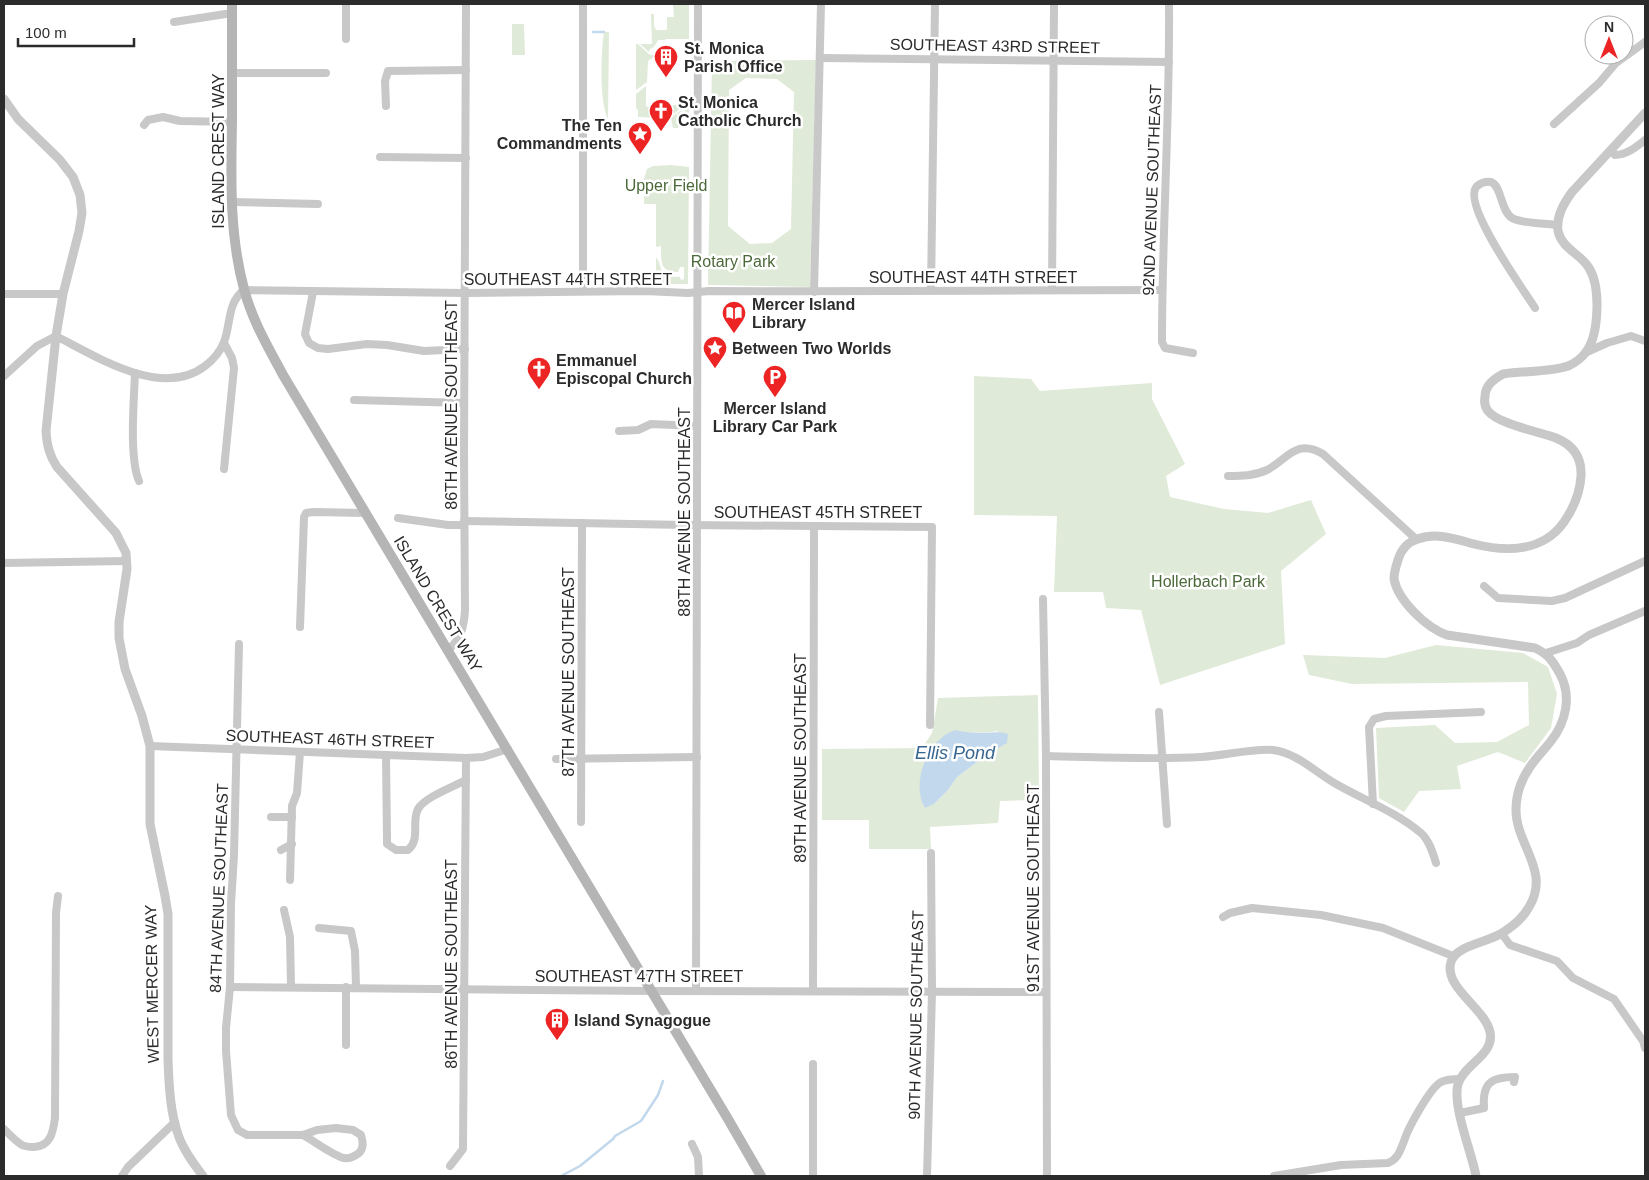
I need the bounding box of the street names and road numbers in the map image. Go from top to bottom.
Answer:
street label: SOUTHEAST 43RD STREET [890,36,1101,56]
street label: ISLAND CREST WAY [210,73,227,229]
street label: 92ND AVENUE SOUTHEAST [1140,84,1164,296]
street label: SOUTHEAST 44TH STREET [869,269,1078,286]
street label: SOUTHEAST 44TH STREET [464,271,673,288]
street label: 86TH AVENUE SOUTHEAST [443,300,460,510]
street label: 88TH AVENUE SOUTHEAST [676,407,693,617]
street label: SOUTHEAST 45TH STREET [714,504,923,521]
street label: ISLAND CREST WAY [391,533,485,675]
street label: 87TH AVENUE SOUTHEAST [560,567,577,777]
street label: 89TH AVENUE SOUTHEAST [792,653,809,863]
street label: SOUTHEAST 46TH STREET [225,727,435,751]
street label: 84TH AVENUE SOUTHEAST [207,783,231,993]
street label: 91ST AVENUE SOUTHEAST [1025,784,1042,992]
street label: 86TH AVENUE SOUTHEAST [443,859,460,1069]
street label: WEST MERCER WAY [142,904,162,1064]
street label: 90TH AVENUE SOUTHEAST [906,910,926,1120]
street label: SOUTHEAST 47TH STREET [535,968,744,985]

